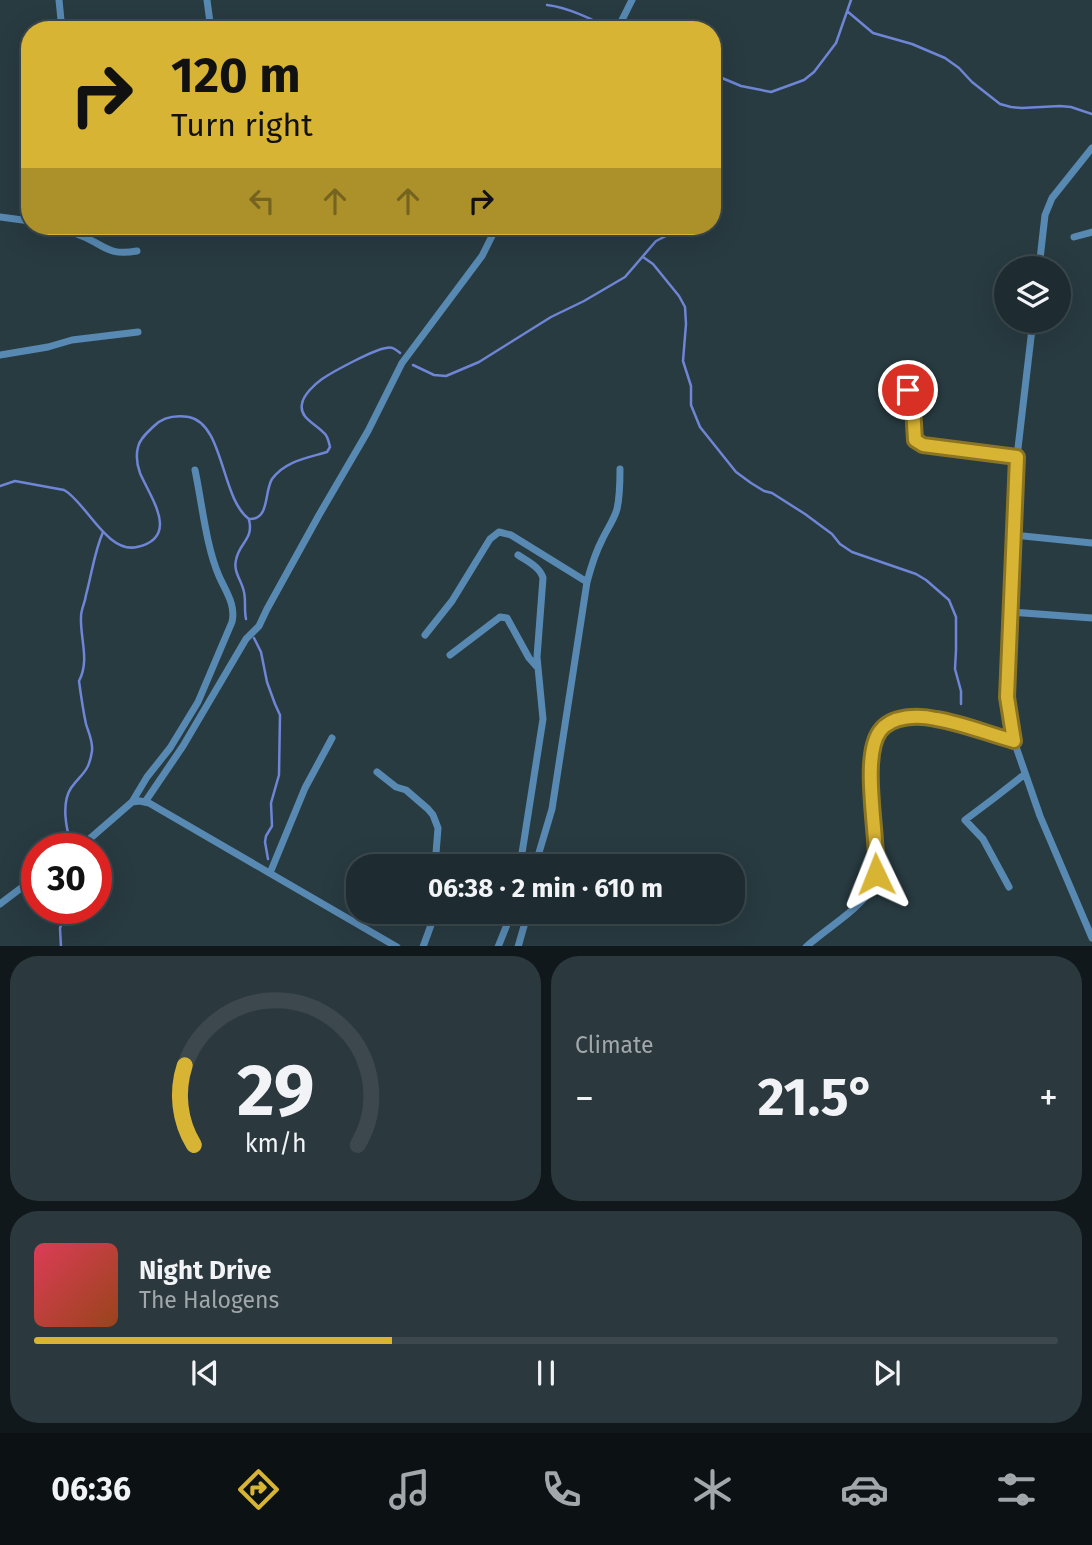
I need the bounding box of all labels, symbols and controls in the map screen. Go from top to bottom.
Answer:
text: 120 m [171,46,301,105]
icon: right [56,49,147,140]
text: Turn right [171,106,313,144]
icon: left [243,182,281,220]
icon: ahead [316,182,354,220]
icon: ahead [389,182,427,220]
icon: right [462,182,500,220]
map controls [994,256,1071,333]
button: layers [994,256,1071,333]
pin [878,360,938,420]
icon: arrive [889,371,927,409]
speed limit sign: 30 [21,833,112,924]
position arrow [839,837,913,911]
text: 06:38 · 2 min · 610 m [428,873,663,904]
text: Climate [575,1031,654,1059]
text: 29 [237,1047,314,1134]
text: 21.5° [758,1066,875,1129]
text: − [575,1075,594,1121]
text: + [1039,1075,1058,1121]
text: km/h [245,1128,306,1158]
text: Night Drive [139,1255,271,1286]
text: The Halogens [139,1286,279,1314]
icon: previous [186,1354,224,1392]
icon: pause [527,1354,565,1392]
icon: next [868,1354,906,1392]
icon: directions [234,1465,283,1514]
icon: music [385,1465,434,1514]
icon: phone [537,1465,586,1514]
icon: climate [688,1465,737,1514]
icon: car [840,1465,889,1514]
icon: filters [992,1465,1041,1514]
text: 06:36 [51,1470,131,1508]

